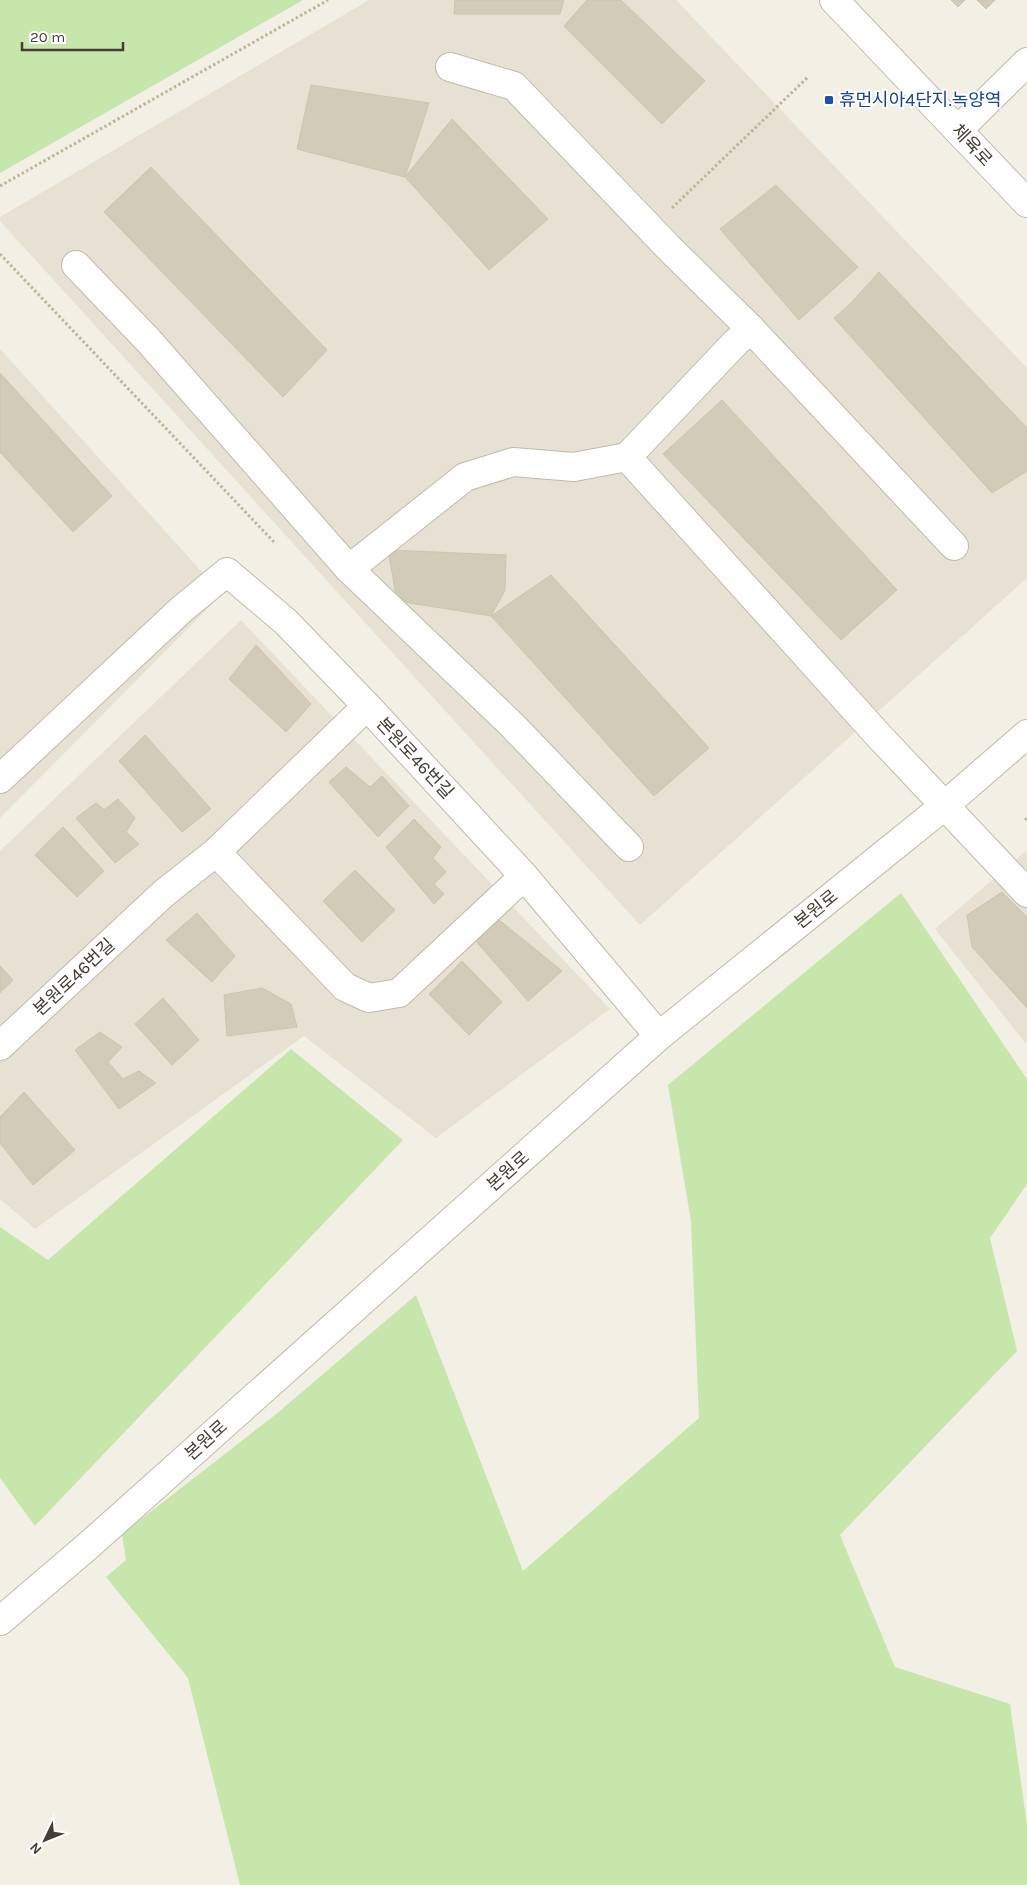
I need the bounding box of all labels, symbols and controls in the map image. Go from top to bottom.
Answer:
scale bar [22,20,124,52]
text: 20 m [30,28,65,46]
place label: 휴먼시아4단지.녹양역 [839,89,1001,111]
marker: 휴먼시아4단지.녹양역 [823,94,835,106]
street label: 체육로 [947,119,997,171]
street label: 본원로46번길 [372,713,458,803]
street label: 본원로 [790,885,842,933]
street label: 본원로46번길 [29,934,119,1020]
street label: 본원로 [482,1146,534,1196]
street label: 본원로 [180,1415,232,1465]
north arrow [20,1815,70,1865]
text: N [26,1839,46,1858]

